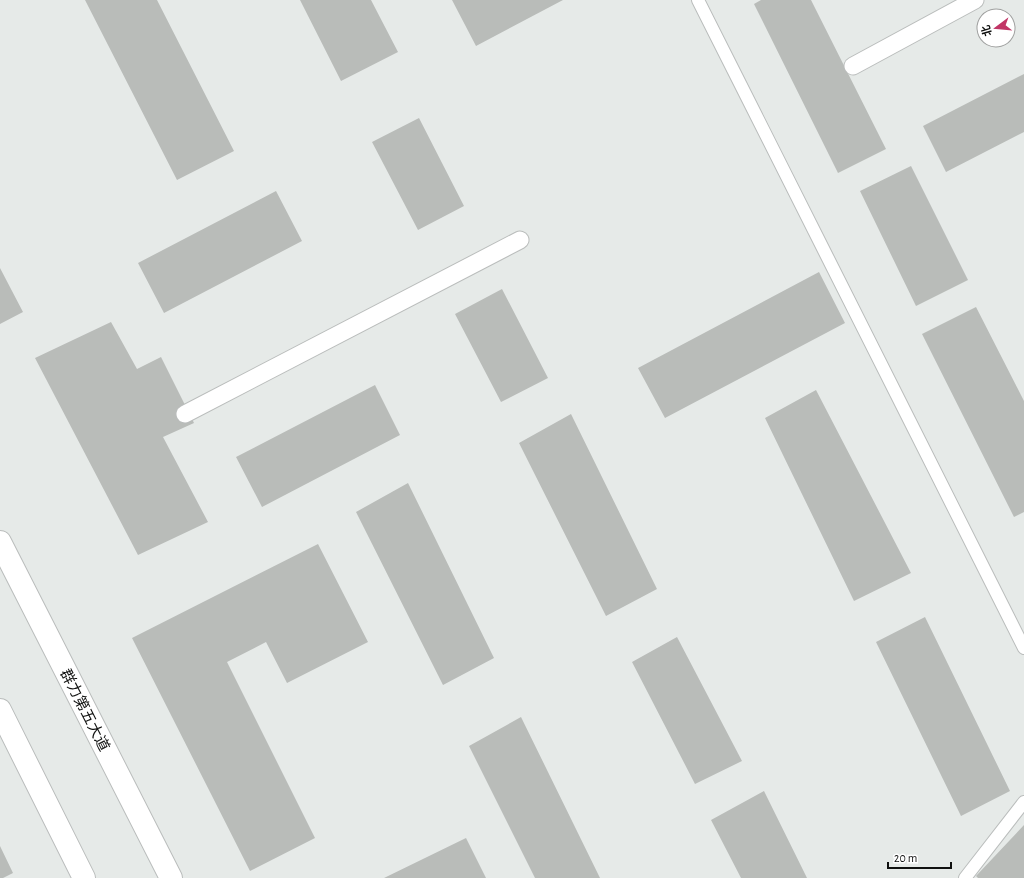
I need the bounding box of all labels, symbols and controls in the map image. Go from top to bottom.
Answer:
north arrow [976,8,1016,48]
text: 北 [980,24,994,37]
street label: 群力第五大道 [57,666,113,754]
scale bar [888,844,951,870]
text: 20 m [894,852,917,864]

